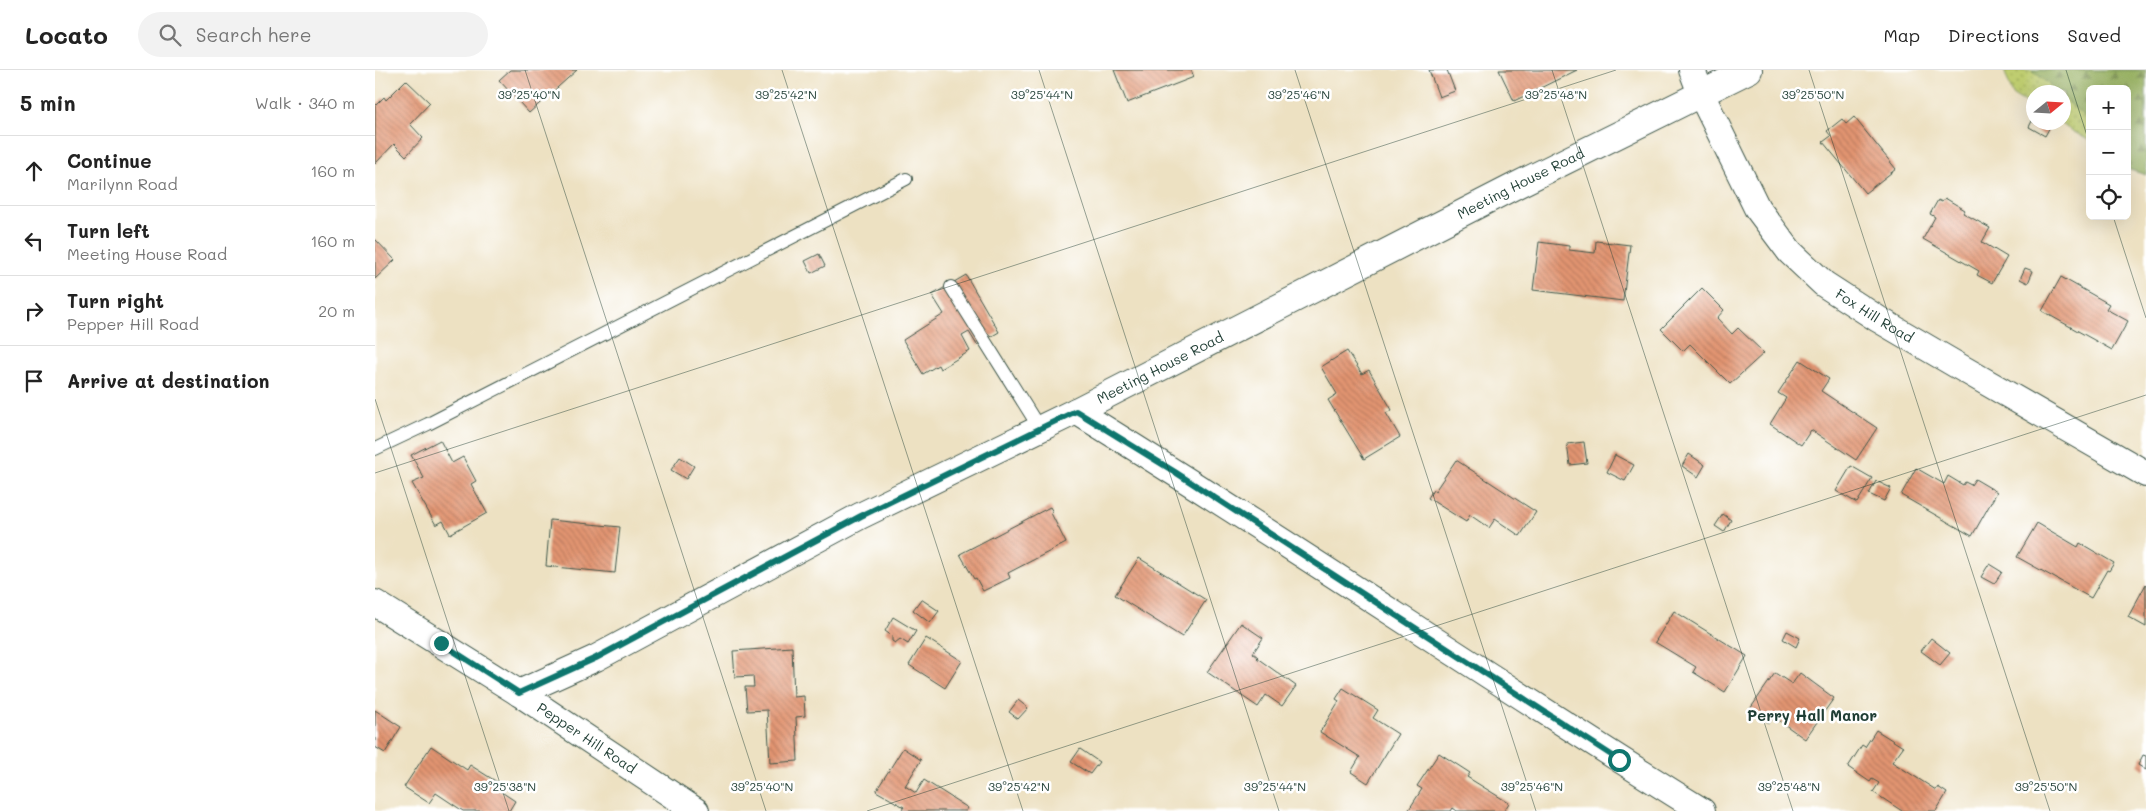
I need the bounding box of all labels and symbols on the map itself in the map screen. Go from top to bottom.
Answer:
north arrow [2026,85,2071,130]
text: 39°25'40"N [498,86,560,102]
text: 39°25'42"N [755,86,817,102]
text: 39°25'44"N [1011,86,1073,102]
text: 39°25'46"N [1268,86,1330,102]
text: 39°25'48"N [1525,86,1587,102]
text: 39°25'50"N [1782,86,1844,102]
street label: Meeting House Road [1454,143,1587,223]
street label: Fox Hill Road [1832,284,1917,347]
street label: Meeting House Road [1093,327,1227,408]
route end [430,632,453,655]
street label: Pepper Hill Road [534,698,640,778]
district label: Perry Hall Manor [1747,705,1877,725]
route start [1608,749,1631,772]
text: 39°25'38"N [474,778,536,794]
text: 39°25'40"N [731,778,793,794]
text: 39°25'42"N [988,778,1050,794]
text: 39°25'44"N [1244,778,1306,794]
text: 39°25'46"N [1501,778,1563,794]
text: 39°25'48"N [1758,778,1820,794]
text: 39°25'50"N [2015,778,2077,794]

